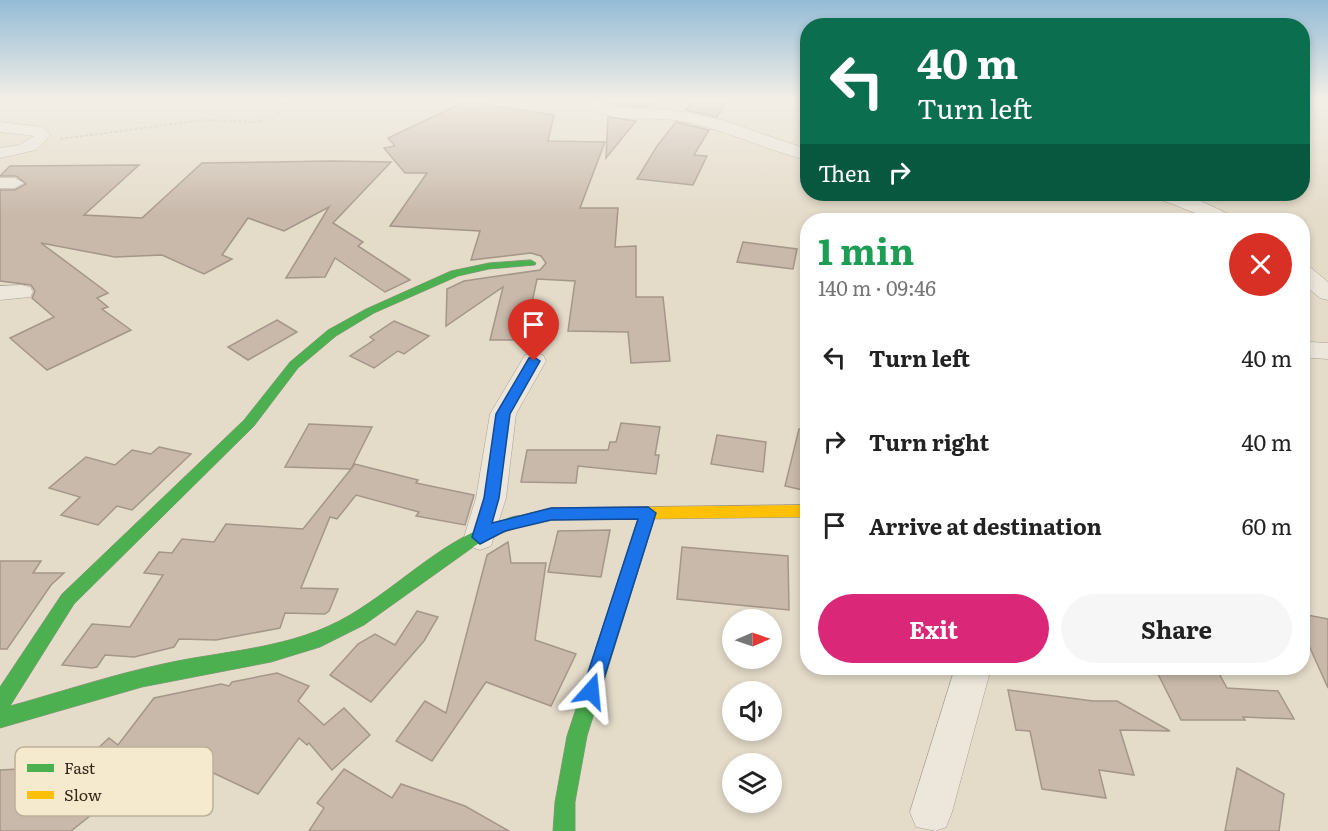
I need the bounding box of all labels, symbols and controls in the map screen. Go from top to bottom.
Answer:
text: 40 m [917,30,1018,92]
icon: left [818,42,896,120]
text: Turn left [917,87,1032,127]
text: Then [818,156,871,189]
icon: right [883,156,916,189]
text: 1 min [818,223,914,276]
button: close [1229,233,1292,296]
text: 140 m · 09:46 [818,272,936,302]
pin [508,299,559,361]
icon: arrive [517,308,550,341]
icon: left [818,341,851,374]
text: Turn left [869,341,970,374]
text: 40 m [1241,341,1292,374]
icon: right [818,425,851,458]
text: Turn right [869,425,989,458]
text: 40 m [1241,425,1292,458]
icon: arrive [818,509,851,542]
text: Arrive at destination [869,509,1102,542]
text: 60 m [1242,509,1292,542]
button: Exit [818,594,1049,663]
button: Share [1061,594,1292,663]
north arrow [722,609,782,669]
map controls [722,609,782,813]
position arrow [559,659,623,723]
button: sound [722,681,782,741]
legend [15,747,213,816]
button: layers [722,753,782,813]
text: Fast [64,755,96,779]
text: Slow [64,782,102,806]

